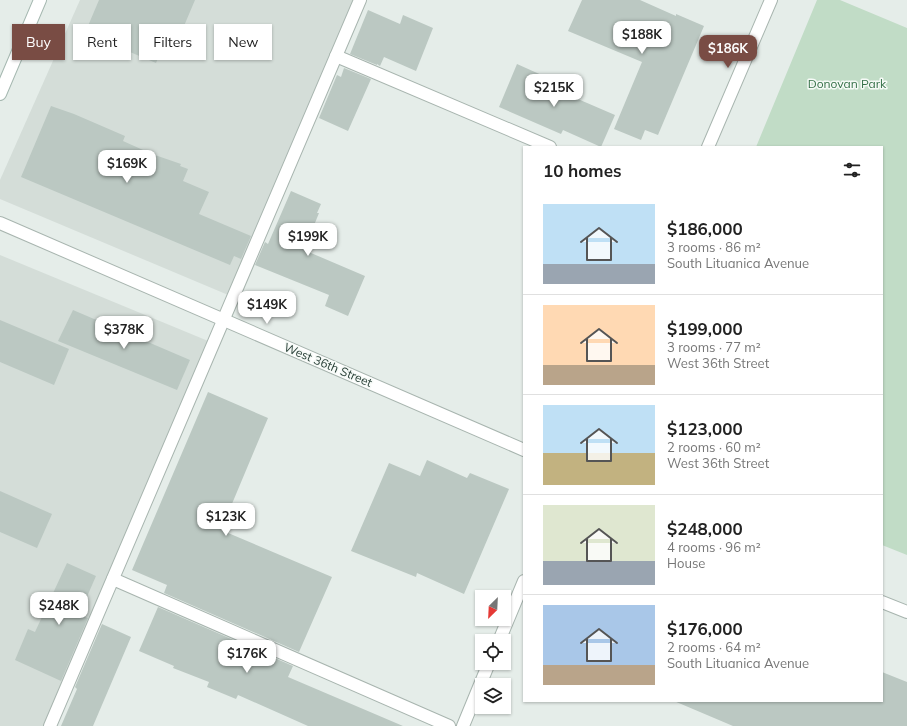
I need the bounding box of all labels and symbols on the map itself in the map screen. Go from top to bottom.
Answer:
pin: $188K [614,21,670,55]
pin: $186K [700,35,756,69]
pin: $215K [526,74,582,108]
park label: Donovan Park [808,76,887,91]
pin: $169K [99,150,155,184]
pin: $199K [280,223,336,257]
pin: $149K [239,291,295,325]
pin: $378K [96,316,152,350]
street label: West 36th Street [282,339,375,390]
pin: $123K [198,503,254,537]
north arrow [475,590,511,626]
pin: $248K [31,592,87,626]
pin: $176K [219,640,275,674]

